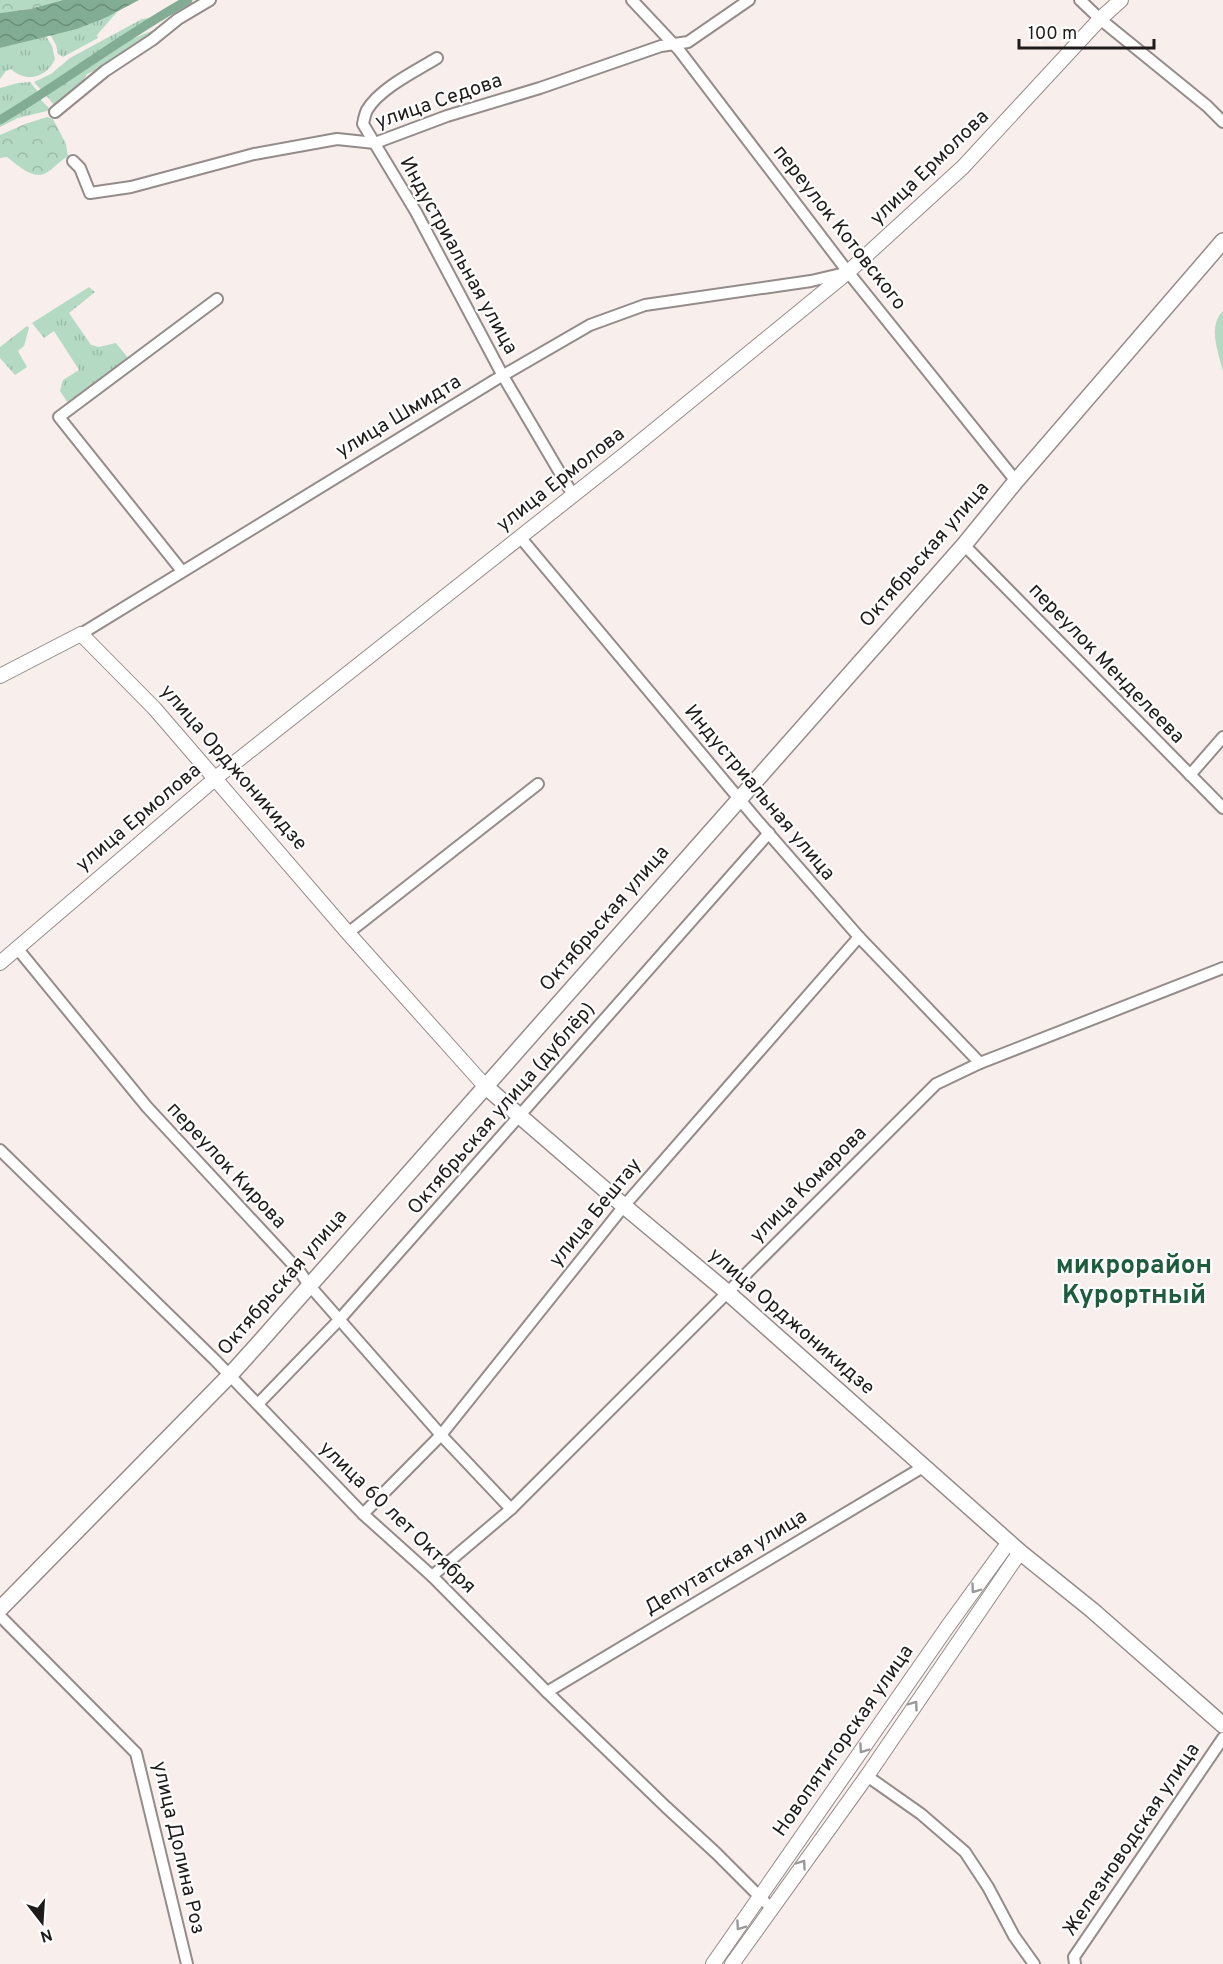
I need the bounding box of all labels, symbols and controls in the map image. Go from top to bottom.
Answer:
scale bar [1019,12,1154,50]
text: 100 m [1028,23,1077,46]
street label: улица Седова [372,68,506,136]
street label: улица Ермолова [865,105,995,231]
street label: переулок Котовского [766,140,912,316]
street label: Индустриальная улица [393,153,523,359]
street label: улица Шмидта [332,369,466,465]
street label: улица Ермолова [492,422,630,538]
street label: Октябрьская улица [854,477,996,633]
street label: переулок Менделеева [1022,578,1190,750]
street label: улица Орджоникидзе [154,679,312,857]
street label: Индустриальная улица [678,700,840,886]
street label: улица Ермолова [71,758,207,878]
street label: Октябрьская улица [534,841,676,997]
street label: Октябрьская улица (дублёр) [403,997,601,1221]
street label: переулок Кирова [160,1097,292,1235]
street label: улица Комарова [745,1121,873,1249]
street label: улица Бештау [544,1153,648,1273]
street label: Октябрьская улица [212,1205,354,1361]
street label: улица Орджоникидзе [702,1243,880,1401]
district label: микрорайон Курортный [1056,1250,1212,1313]
street label: улица 60 лет Октября [313,1436,481,1600]
street label: Депутатская улица [640,1504,812,1622]
one-way arrow [971,1582,982,1593]
street label: Новопятигорская улица [768,1640,920,1842]
one-way arrow [907,1701,918,1712]
street label: Железноводская улица [1058,1738,1206,1942]
one-way arrow [859,1742,870,1753]
street label: улица Долина Роз [145,1759,211,1937]
one-way arrow [795,1860,806,1871]
north arrow [12,1892,72,1952]
one-way arrow [736,1920,747,1931]
text: N [37,1923,54,1946]

